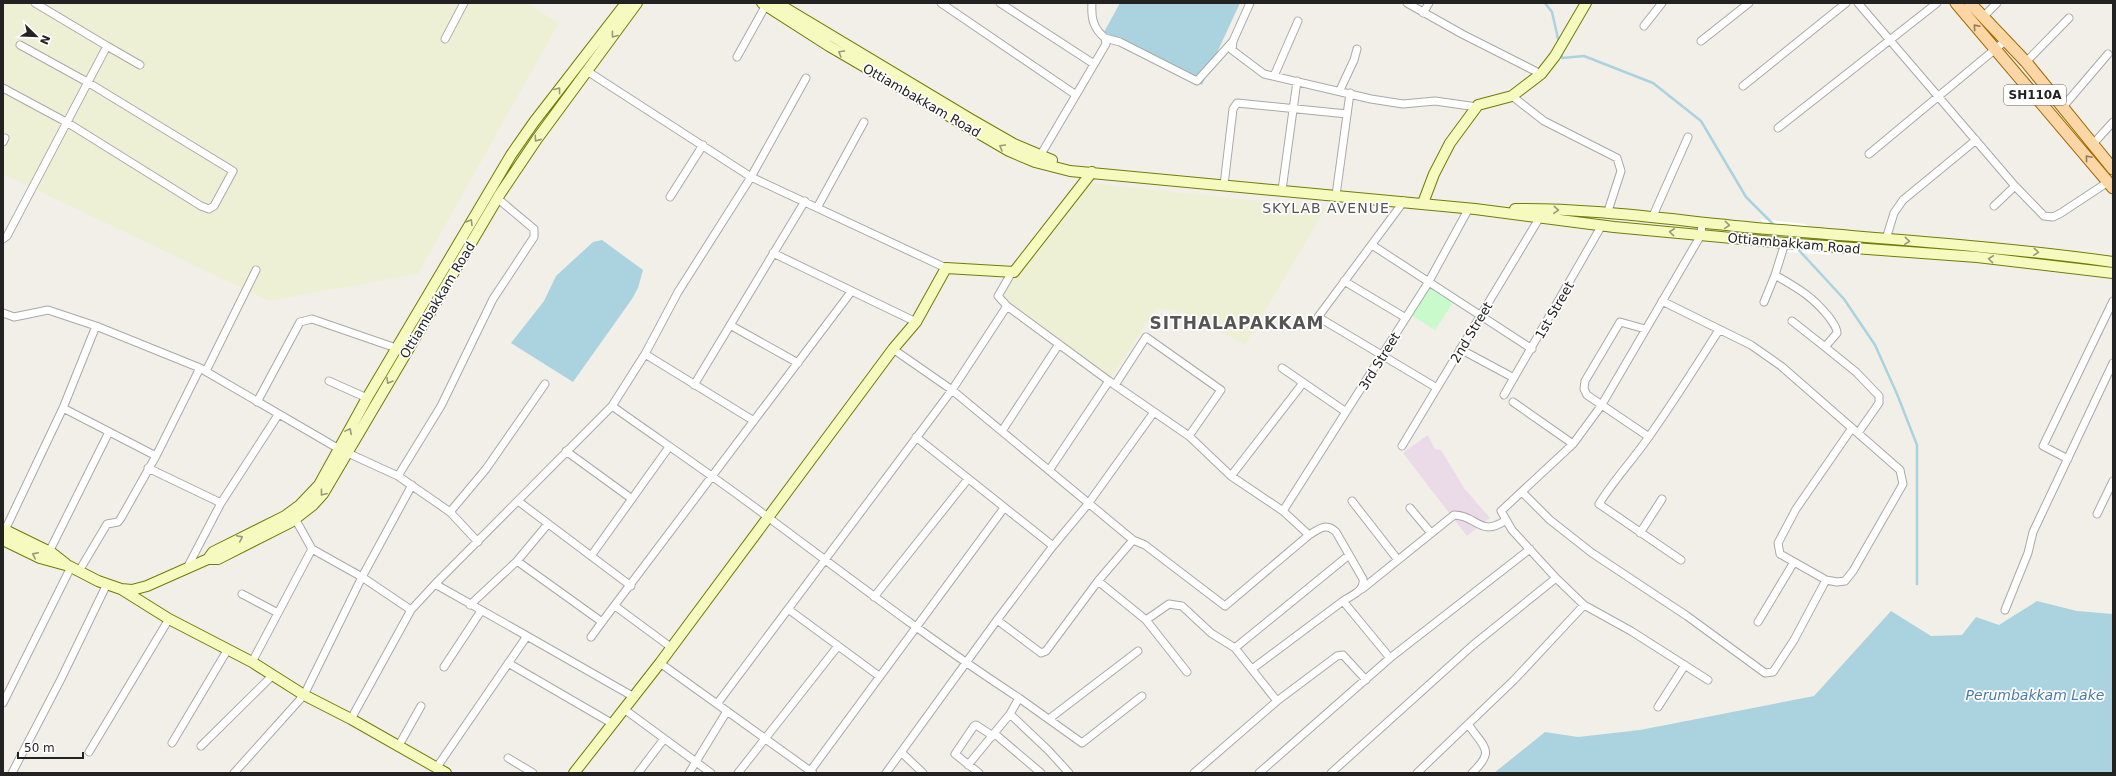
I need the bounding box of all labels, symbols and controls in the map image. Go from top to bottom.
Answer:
north arrow [16,16,56,56]
one-way arrow [1974,24,1981,32]
one-way arrow [612,30,619,37]
text: N [37,33,53,46]
one-way arrow [838,50,845,58]
street label: Ottiambakkam Road [860,61,983,140]
road number: SH110A [2004,85,2066,105]
one-way arrow [553,88,560,95]
one-way arrow [534,135,542,142]
one-way arrow [999,144,1006,151]
one-way arrow [2086,155,2093,162]
district label: SKYLAB AVENUE [1262,200,1390,216]
one-way arrow [1553,206,1559,215]
one-way arrow [466,219,473,226]
one-way arrow [1724,221,1730,230]
one-way arrow [1669,228,1675,237]
street label: Ottiambakkam Road [1727,230,1861,257]
one-way arrow [1904,236,1910,245]
street label: Ottiambakkam Road [397,239,478,361]
one-way arrow [2033,247,2039,256]
one-way arrow [1988,255,1994,264]
street label: 1st Street [1532,279,1577,342]
street label: 2nd Street [1447,299,1495,365]
district label: SITHALAPAKKAM [1149,313,1325,333]
street label: 3rd Street [1356,330,1403,393]
one-way arrow [386,377,393,385]
one-way arrow [344,428,351,435]
one-way arrow [321,489,328,496]
one-way arrow [236,535,243,543]
one-way arrow [32,552,39,560]
water label: Perumbakkam Lake [1966,687,2104,703]
scale bar [18,734,83,760]
text: 50 m [24,741,55,755]

